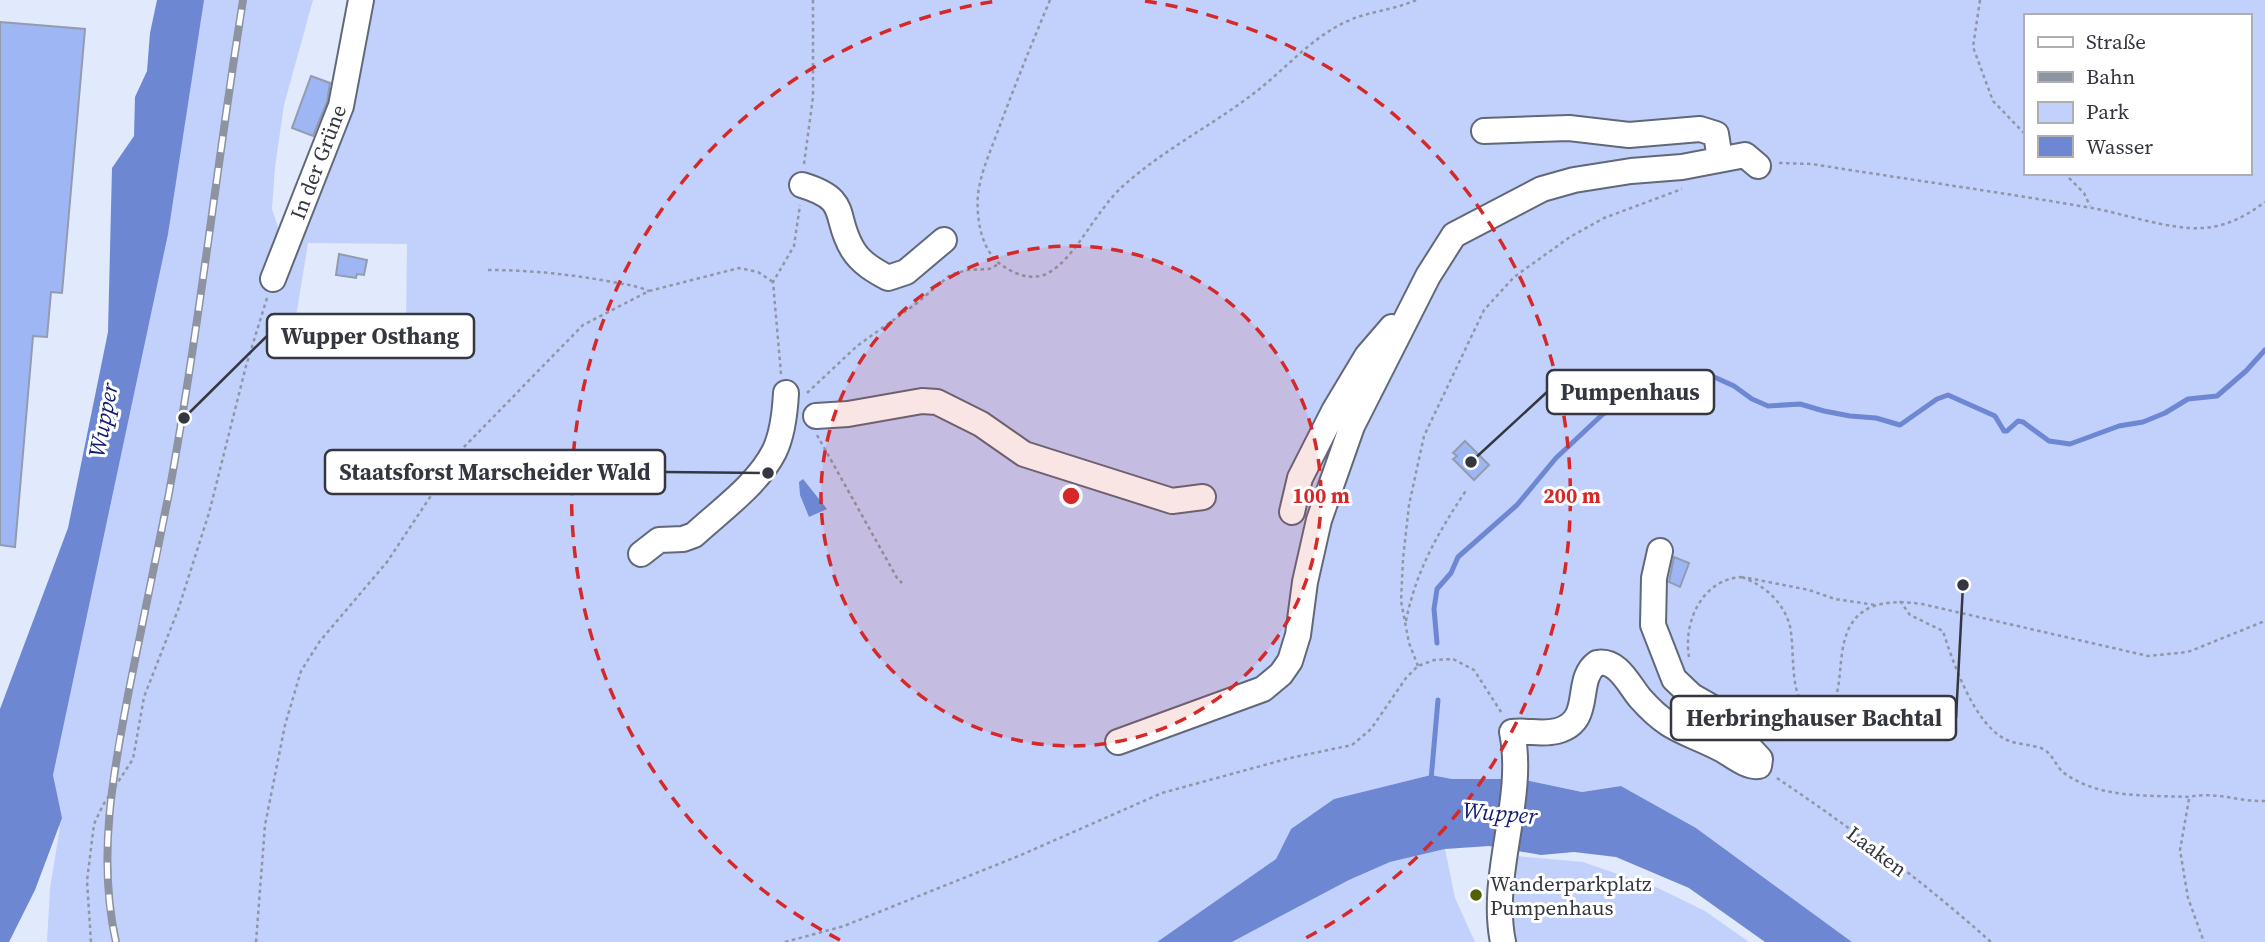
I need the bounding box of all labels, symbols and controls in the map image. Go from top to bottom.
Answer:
legend [2024,14,2251,175]
text: Straße [2086,27,2146,56]
text: Bahn [2086,62,2136,91]
text: Park [2086,97,2130,126]
street label: In der Grüne [283,100,353,224]
text: Wasser [2086,132,2153,161]
callout: Wupper Osthang [267,314,474,358]
text: Wupper Osthang [281,320,460,352]
callout: Pumpenhaus [1547,370,1714,414]
text: Pumpenhaus [1560,376,1700,408]
water label: Wupper [80,379,126,460]
callout: Staatsforst Marscheider Wald [325,450,665,494]
text: Staatsforst Marscheider Wald [339,456,651,488]
text: 100 m [1292,481,1350,510]
text: 200 m [1543,481,1601,510]
centre of rings [1059,484,1083,508]
callout: Herbringhauser Bachtal [1671,696,1956,740]
text: Herbringhauser Bachtal [1686,702,1942,734]
water label: Wupper [1461,794,1539,832]
street label: Laaken [1841,819,1913,883]
place label: Wanderparkplatz Pumpenhaus [1490,869,1652,922]
marker: Wanderparkplatz Pumpenhaus [1468,887,1484,903]

